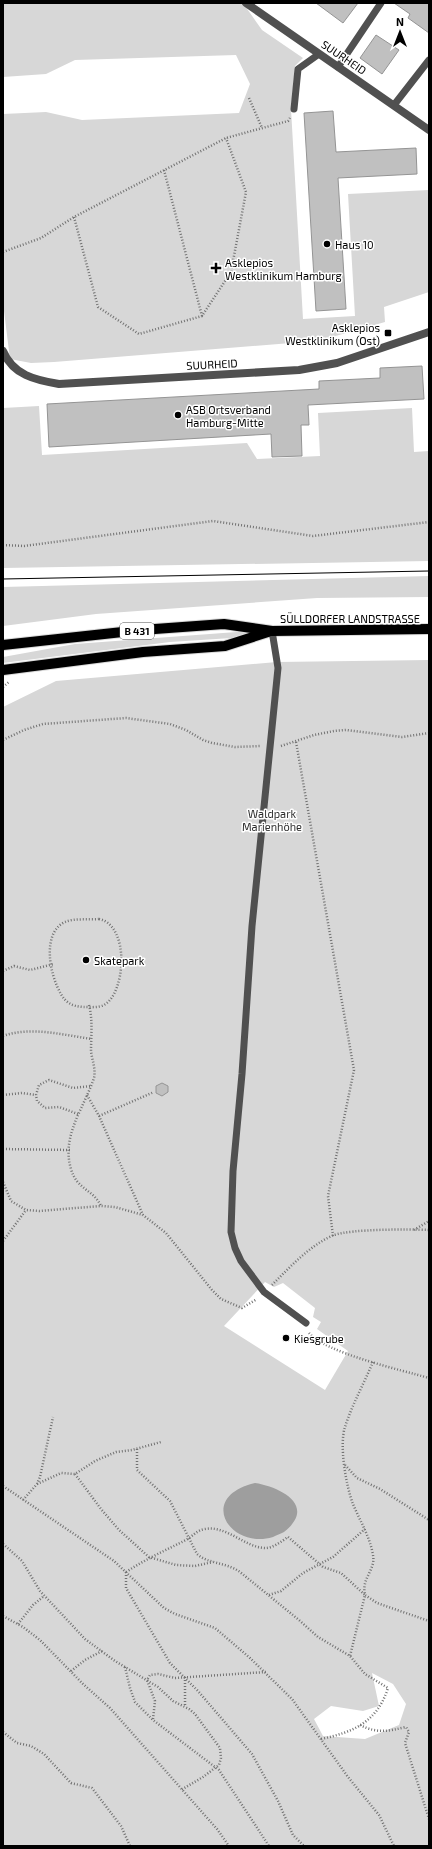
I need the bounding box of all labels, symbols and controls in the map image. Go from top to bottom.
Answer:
north arrow [380,12,420,52]
text: N [396,15,404,28]
street label: SUURHEID [319,37,369,77]
place label: Haus 10 [335,238,374,251]
marker: Haus 10 [322,239,332,249]
place label: Asklepios Westklinikum Hamburg [225,256,342,282]
marker: Asklepios Westklinikum Hamburg [210,262,222,274]
place label: Asklepios Westklinikum (Ost) [285,321,380,347]
marker: Asklepios Westklinikum (Ost) [383,328,393,338]
street label: SUURHEID [186,356,238,372]
place label: ASB Ortsverband Hamburg-Mitte [186,403,271,429]
marker: ASB Ortsverband Hamburg-Mitte [173,410,183,420]
street label: SÜLLDORFER LANDSTRASSE [280,611,420,625]
road number: B 431 [120,623,154,639]
park label: Waldpark Marienhöhe [242,807,302,833]
place label: Skatepark [94,954,145,967]
marker: Skatepark [81,955,91,965]
place label: Kiesgrube [294,1332,344,1345]
marker: Kiesgrube [281,1333,291,1343]

